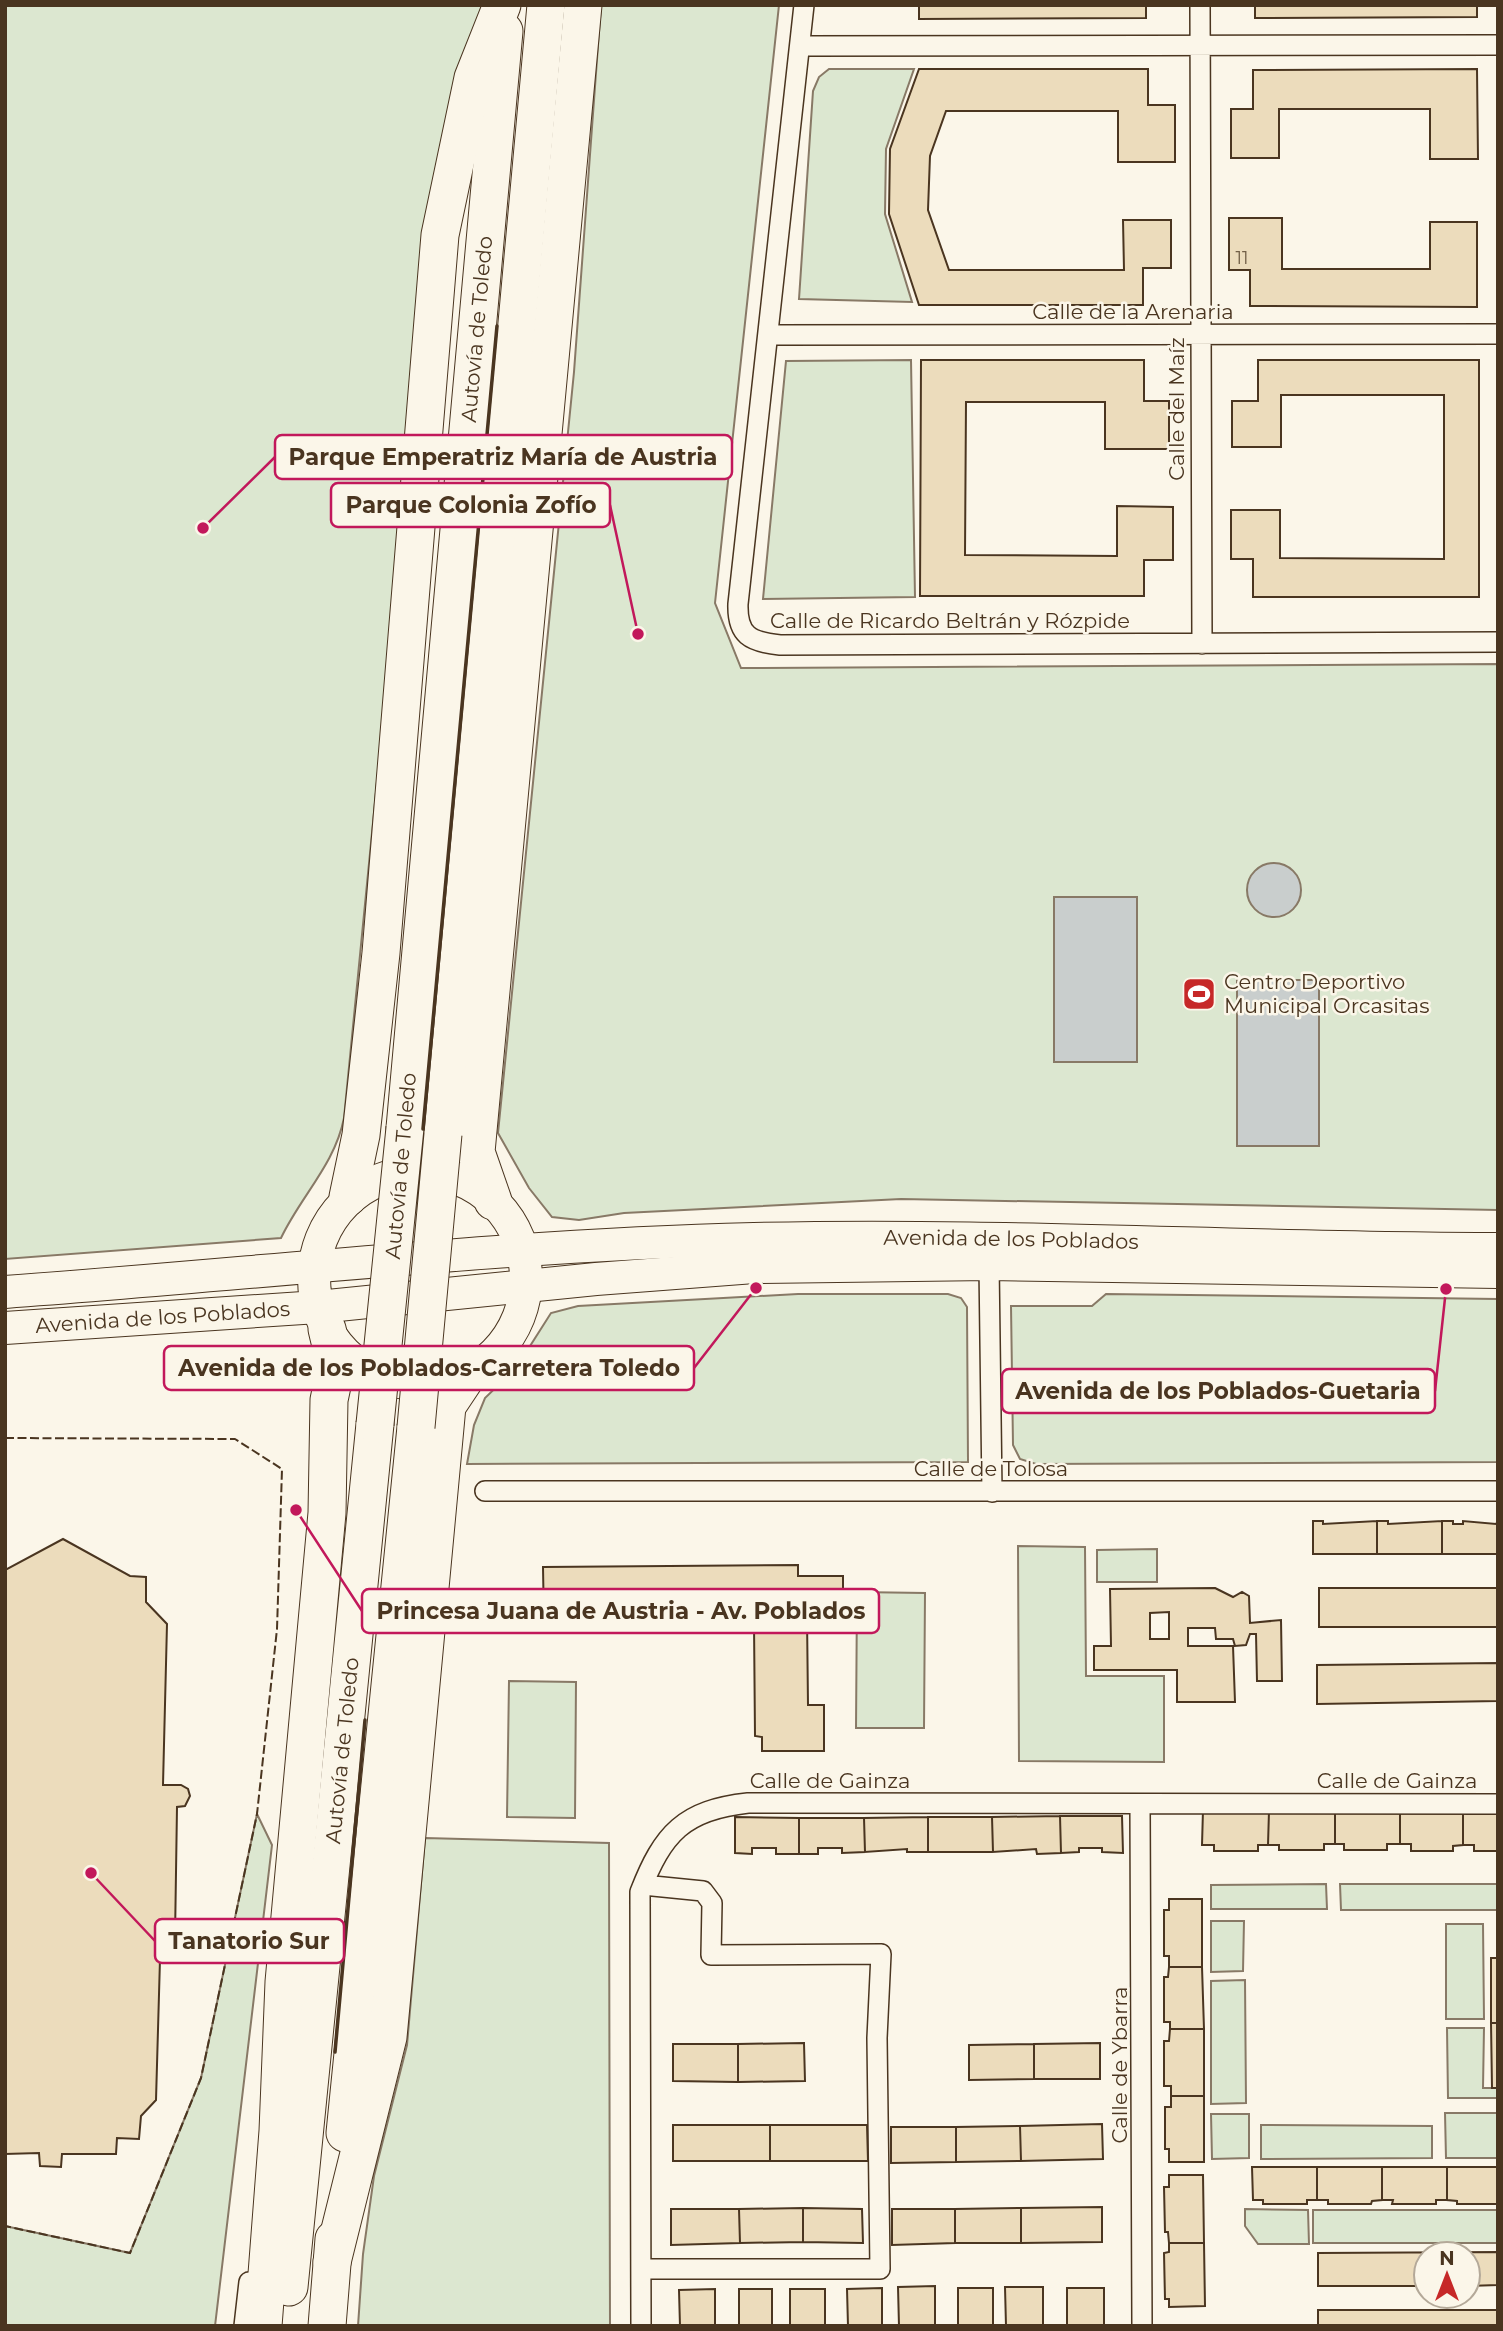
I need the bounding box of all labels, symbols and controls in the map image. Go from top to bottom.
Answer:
street label: Autovía de Toledo [456,235,497,424]
house number: 11 [1236,247,1249,269]
street label: Calle de la Arenaria [1032,299,1234,324]
street label: Calle del Maíz [1164,337,1189,481]
callout: Parque Emperatriz María de Austria [275,435,732,479]
text: Parque Emperatriz María de Austria [289,443,717,471]
callout: Parque Colonia Zofío [331,483,610,527]
text: Parque Colonia Zofío [345,491,597,519]
street label: Calle de Ricardo Beltrán y Rózpide [770,608,1130,633]
place label: Centro Deportivo Municipal Orcasitas [1224,969,1429,1018]
sports icon: Centro Deportivo Municipal Orcasitas [1180,975,1218,1013]
street label: Autovía de Toledo [380,1072,421,1260]
street label: Avenida de los Poblados [883,1225,1139,1254]
street label: Avenida de los Poblados [34,1296,291,1338]
callout: Avenida de los Poblados-Carretera Toledo [164,1346,694,1390]
text: Avenida de los Poblados-Carretera Toledo [177,1354,680,1382]
callout: Avenida de los Poblados-Guetaria [1002,1369,1435,1413]
text: Avenida de los Poblados-Guetaria [1014,1377,1421,1405]
street label: Calle de Tolosa [914,1456,1068,1481]
callout: Princesa Juana de Austria - Av. Poblados [362,1589,879,1633]
text: Princesa Juana de Austria - Av. Poblados [377,1597,865,1625]
street label: Autovía de Toledo [320,1656,364,1845]
street label: Calle de Gainza [750,1768,910,1793]
street label: Calle de Gainza [1317,1768,1477,1793]
callout: Tanatorio Sur [155,1919,344,1963]
text: Tanatorio Sur [168,1927,330,1955]
street label: Calle de Ybarra [1107,1987,1132,2143]
north arrow [1412,2240,1482,2310]
text: N [1439,2247,1455,2270]

